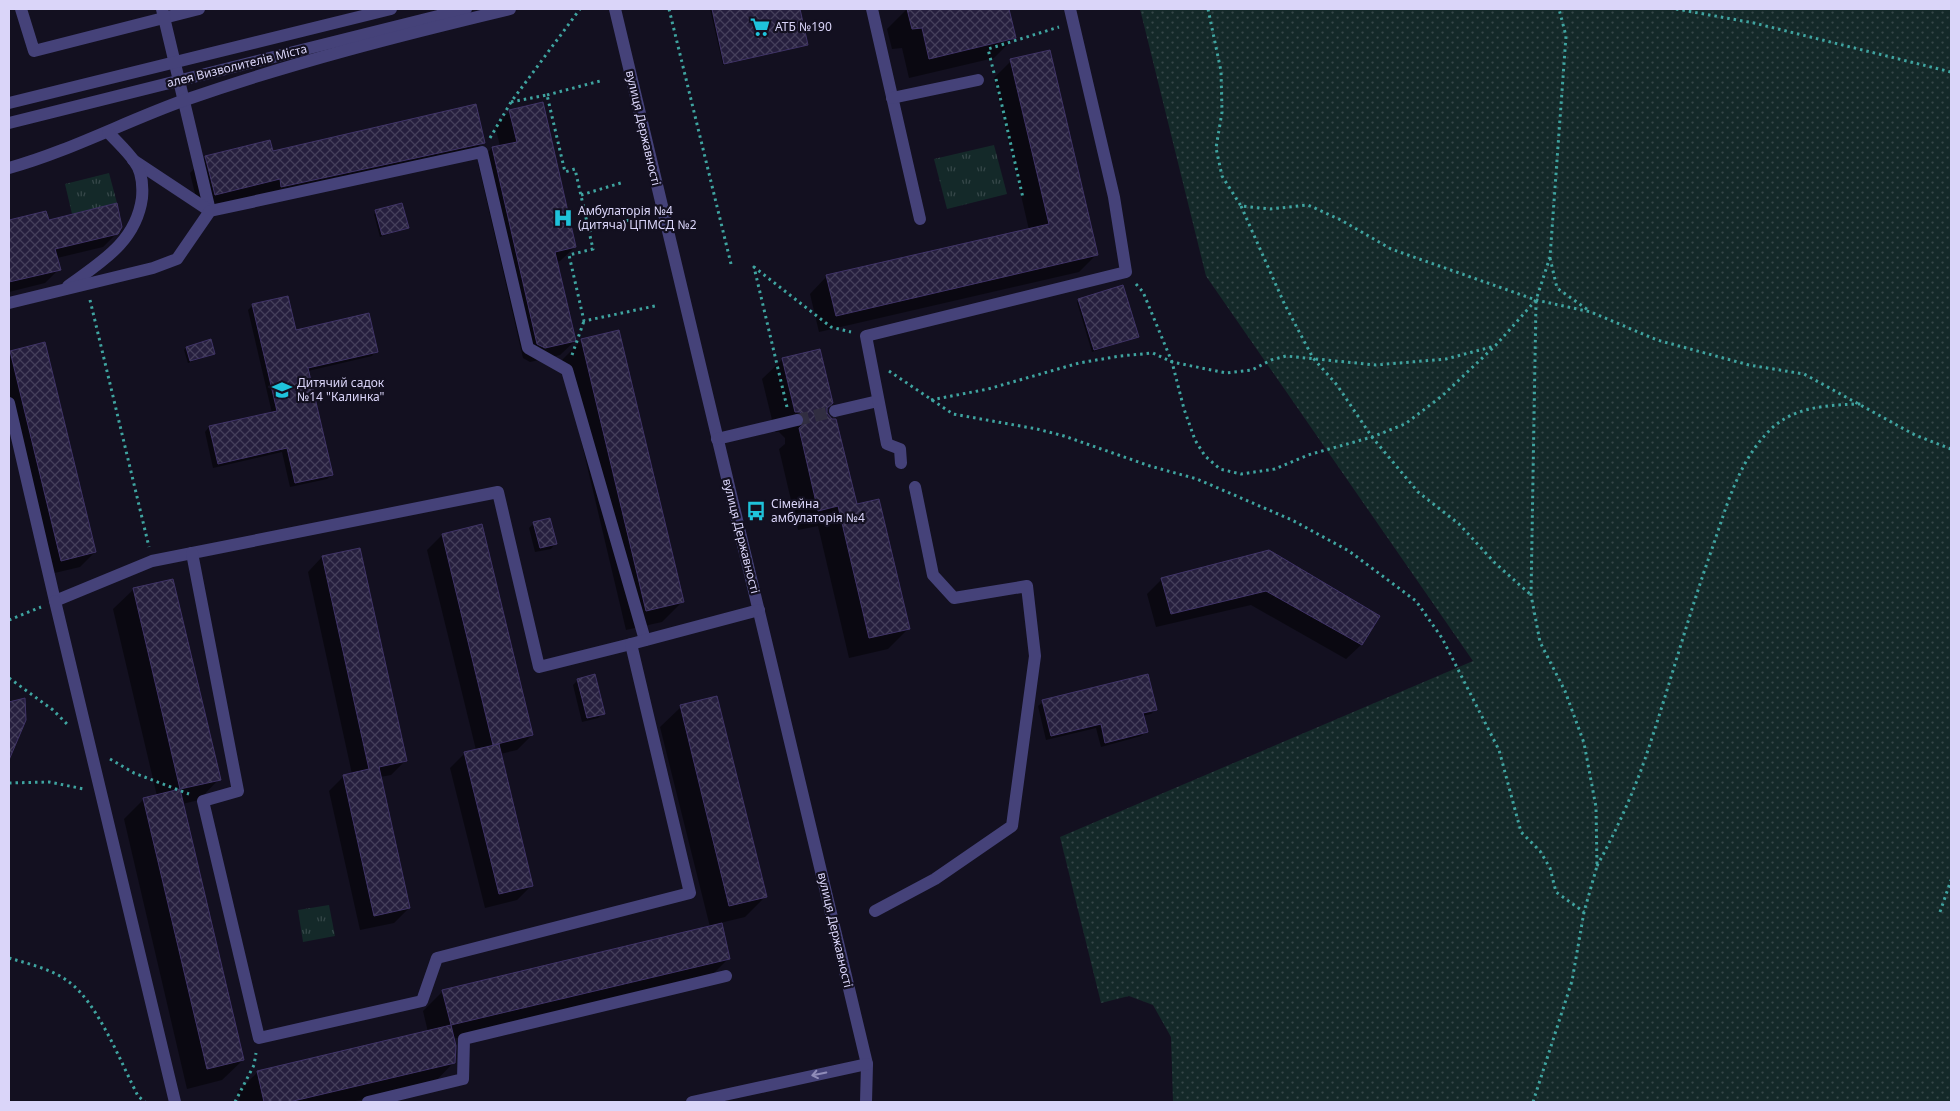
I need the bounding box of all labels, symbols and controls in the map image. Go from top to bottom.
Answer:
supermarket icon: АТБ №190 [749,16,771,38]
place label: АТБ №190 [775,18,832,35]
street label: алея Визволителів Міста [165,40,309,91]
street label: вулиця Державності [622,69,665,187]
place label: Амбулаторія №4 (дитяча) ЦПМСД №2 [578,202,697,233]
hospital icon: Амбулаторія №4 (дитяча) ЦПМСД №2 [552,207,574,229]
place label: Дитячий садок №14 "Калинка" [297,374,385,405]
school or university icon: Дитячий садок №14 "Калинка" [271,379,293,401]
street label: вулиця Державності [719,477,764,595]
place label: Сімейна амбулаторія №4 [771,495,865,526]
bus stop icon: Сімейна амбулаторія №4 [745,500,767,522]
street label: вулиця Державності [814,871,857,989]
one-way arrow [812,1070,828,1080]

